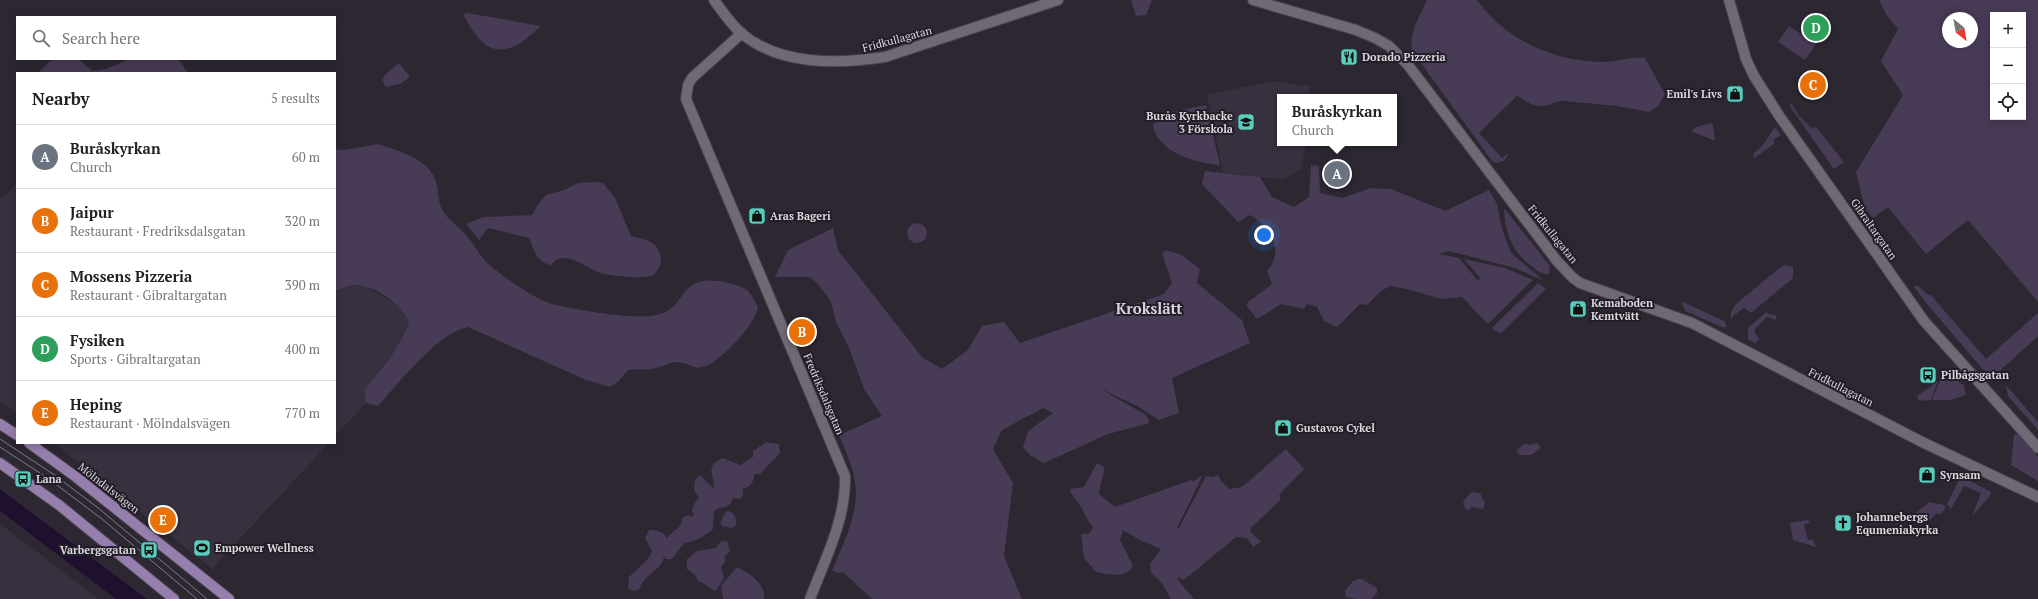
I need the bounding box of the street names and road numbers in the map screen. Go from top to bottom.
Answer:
street label: Fridkullagatan [861,23,934,55]
street label: Gibraltargatan [1848,196,1900,263]
street label: Fridkullagatan [1525,202,1581,266]
street label: Fredriksdalsgatan [801,351,848,437]
street label: Fridkullagatan [1806,365,1876,410]
street label: Mölndalsvägen [75,460,143,517]

